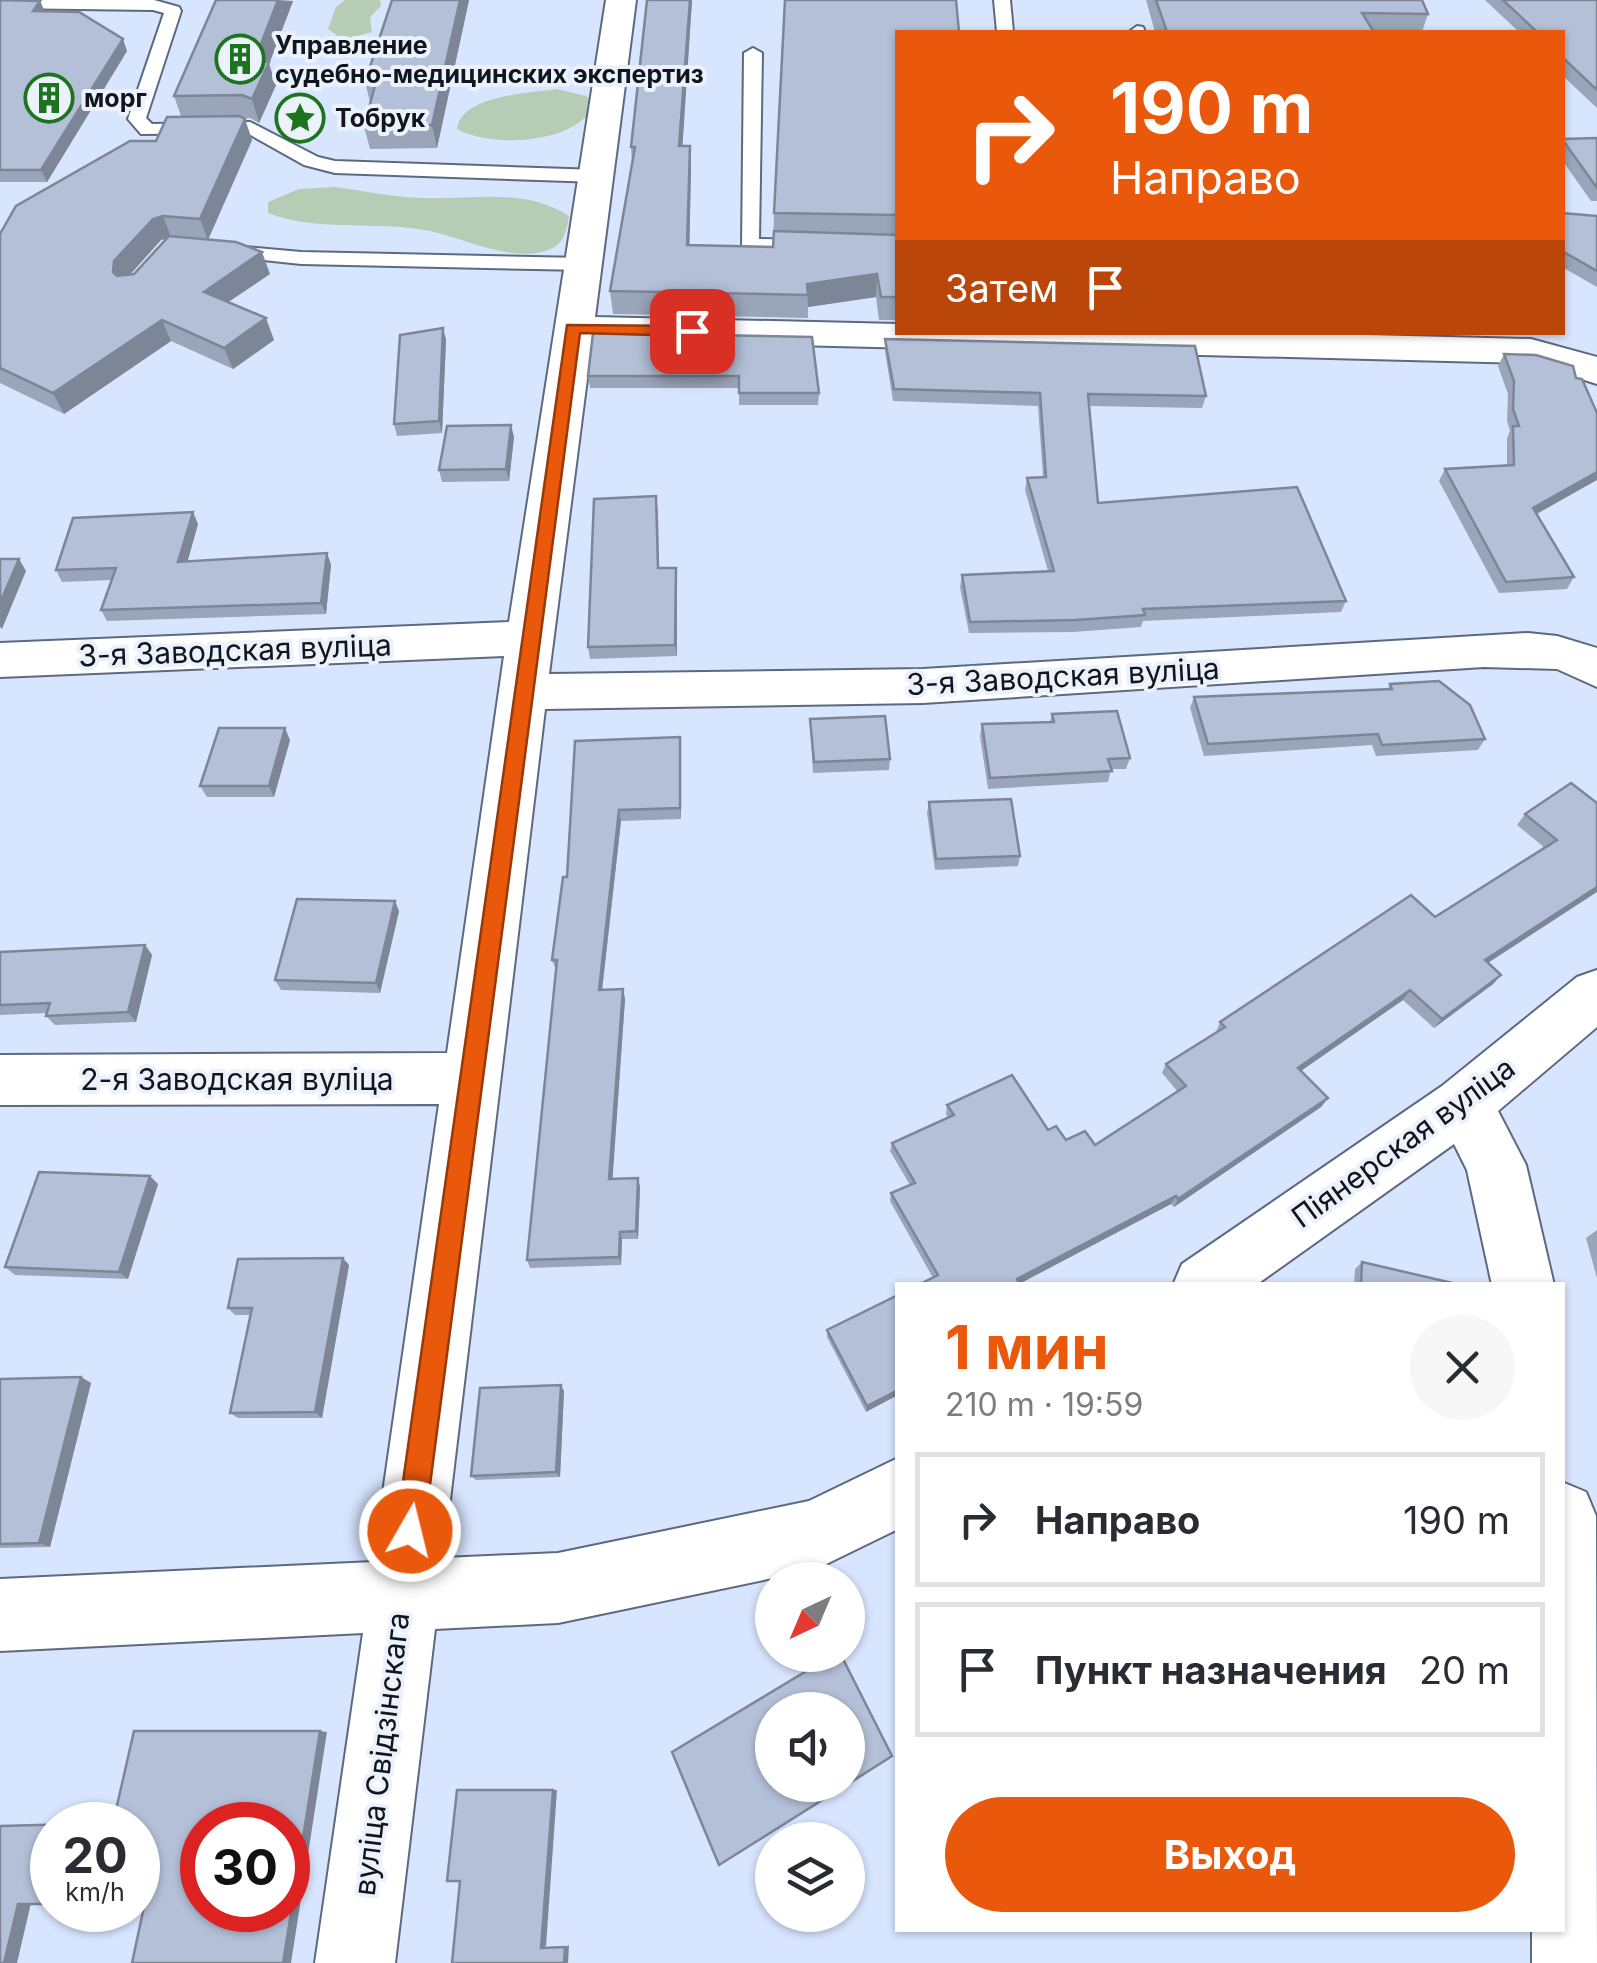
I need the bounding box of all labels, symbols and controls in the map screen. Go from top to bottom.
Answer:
place label: Управление судебно-медицинских экспертиз [275,30,704,89]
building icon: Управление судебно-медицинских экспертиз [214,33,266,85]
text: 190 m [1110,65,1313,150]
icon: right [945,70,1075,200]
building icon: морг [23,72,75,124]
place label: морг [84,83,147,113]
place icon: Тобрук [274,92,326,144]
place label: Тобрук [335,103,426,133]
text: Направо [1110,150,1301,205]
icon: arrive [1078,260,1133,315]
text: Затем [945,265,1058,311]
pin [650,289,735,374]
icon: arrive [665,304,720,359]
street label: 3-я Заводская вуліца [78,627,392,673]
street label: 3-я Заводская вуліца [905,650,1221,702]
street label: Піянерская вуліца [1284,1049,1522,1235]
street label: 2-я Заводская вуліца [80,1061,394,1097]
text: 1 мин [945,1311,1109,1383]
button: close [1410,1315,1515,1420]
text: 210 m · 19:59 [945,1385,1143,1424]
position arrow [358,1479,462,1583]
icon: right [950,1492,1005,1547]
text: Направо [1035,1497,1200,1543]
text: 190 m [1403,1497,1510,1543]
north arrow [755,1562,865,1672]
map controls [755,1562,865,1932]
street label: вуліца Свідзінскага [346,1610,416,1898]
icon: arrive [950,1642,1005,1697]
text: Пункт назначения [1035,1647,1387,1693]
text: 20 m [1419,1647,1510,1693]
button: sound [755,1692,865,1802]
button: Выход [945,1797,1515,1912]
speed limit sign: 30 [180,1802,310,1932]
button: layers [755,1822,865,1932]
text: 20 [62,1825,128,1885]
text: km/h [65,1877,125,1907]

